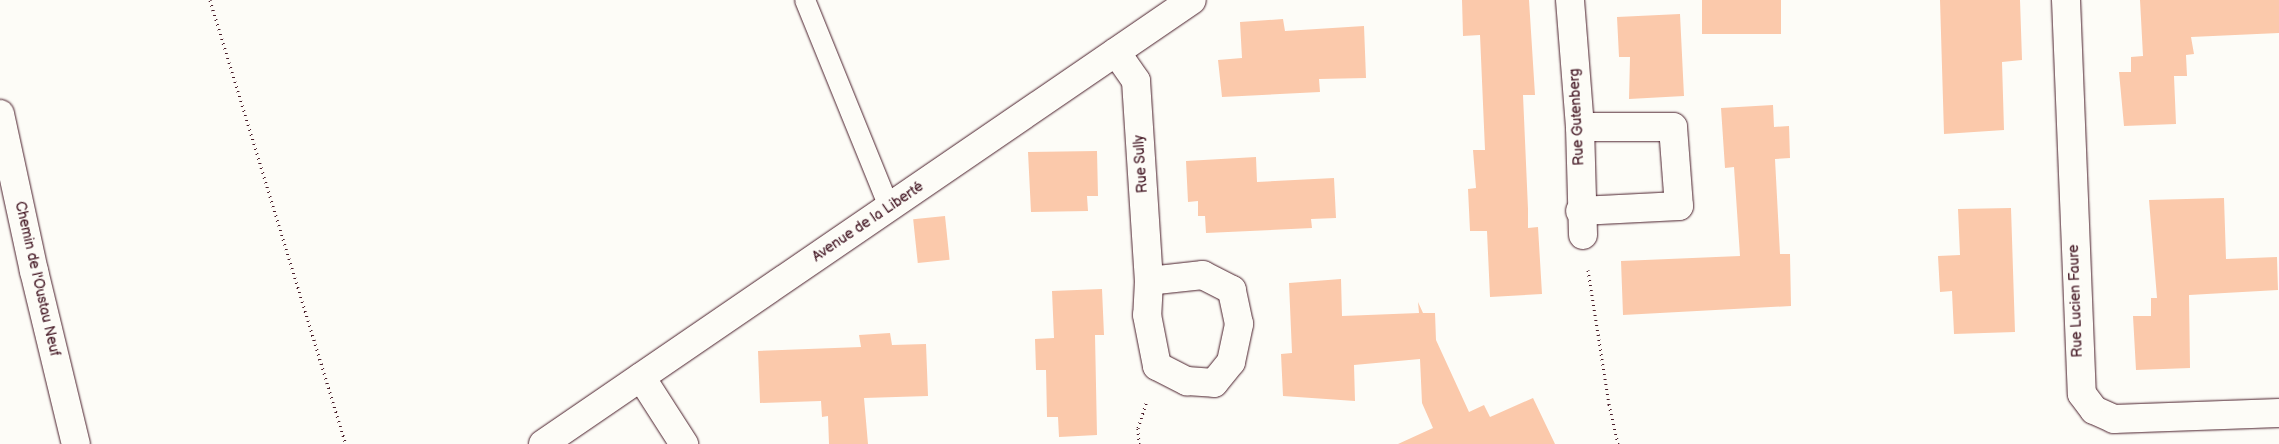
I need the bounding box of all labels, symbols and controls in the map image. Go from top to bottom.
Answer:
street label: Rue Gutenberg [1566,68,1588,166]
street label: Rue Sully [1131,134,1151,194]
street label: Avenue de la Liberté [809,179,927,265]
street label: Chemin de l'Oustau Neuf [11,200,63,358]
street label: Rue Lucien Faure [2066,244,2086,358]

